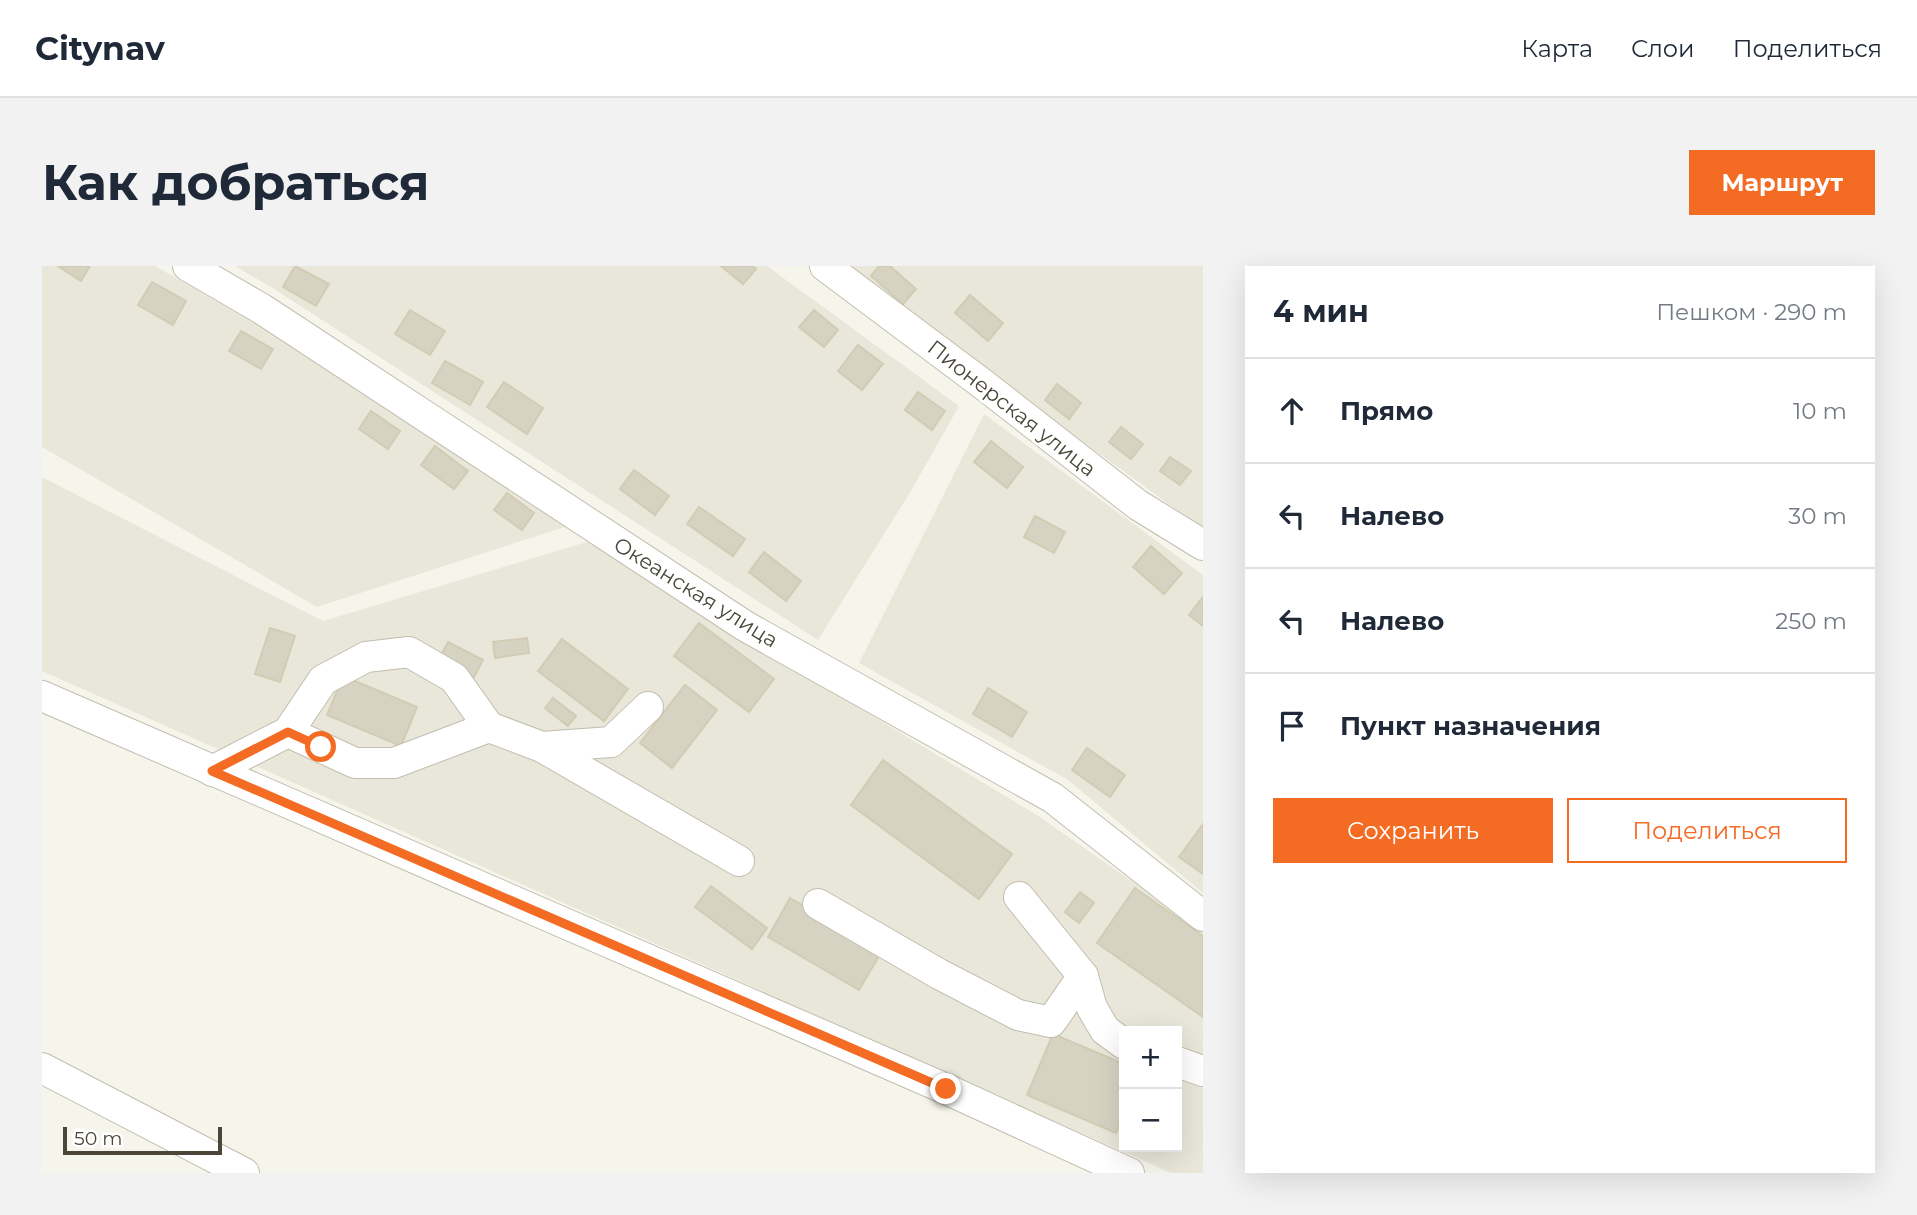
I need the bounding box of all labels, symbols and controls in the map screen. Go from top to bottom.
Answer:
text: Citynav [35,28,165,68]
text: Карта [1521,34,1593,63]
text: Слои [1631,34,1695,63]
text: Поделиться [1733,34,1882,63]
button: Маршрут [1689,150,1875,215]
text: Как добраться [42,153,430,212]
text: 4 мин [1273,293,1369,330]
text: Пешком · 290 m [1656,298,1847,326]
street label: Пионерская улица [923,335,1101,481]
icon: ahead [1273,392,1311,430]
text: Прямо [1340,395,1433,427]
text: 10 m [1793,397,1847,425]
icon: left [1273,497,1311,535]
text: Налево [1340,500,1444,532]
text: 30 m [1788,502,1847,530]
street label: Океанская улица [609,531,783,653]
icon: left [1273,602,1311,640]
text: Налево [1340,605,1444,637]
text: 250 m [1775,607,1847,635]
icon: arrive [1273,707,1311,745]
text: Пункт назначения [1340,710,1601,742]
route start [305,731,336,762]
button: Сохранить [1273,798,1553,863]
button: Поделиться [1567,798,1847,863]
map controls [1119,1026,1182,1152]
button: + [1119,1026,1182,1089]
route end [930,1073,961,1104]
button: − [1119,1089,1182,1152]
scale bar [63,1124,222,1156]
text: 50 m [74,1127,122,1150]

